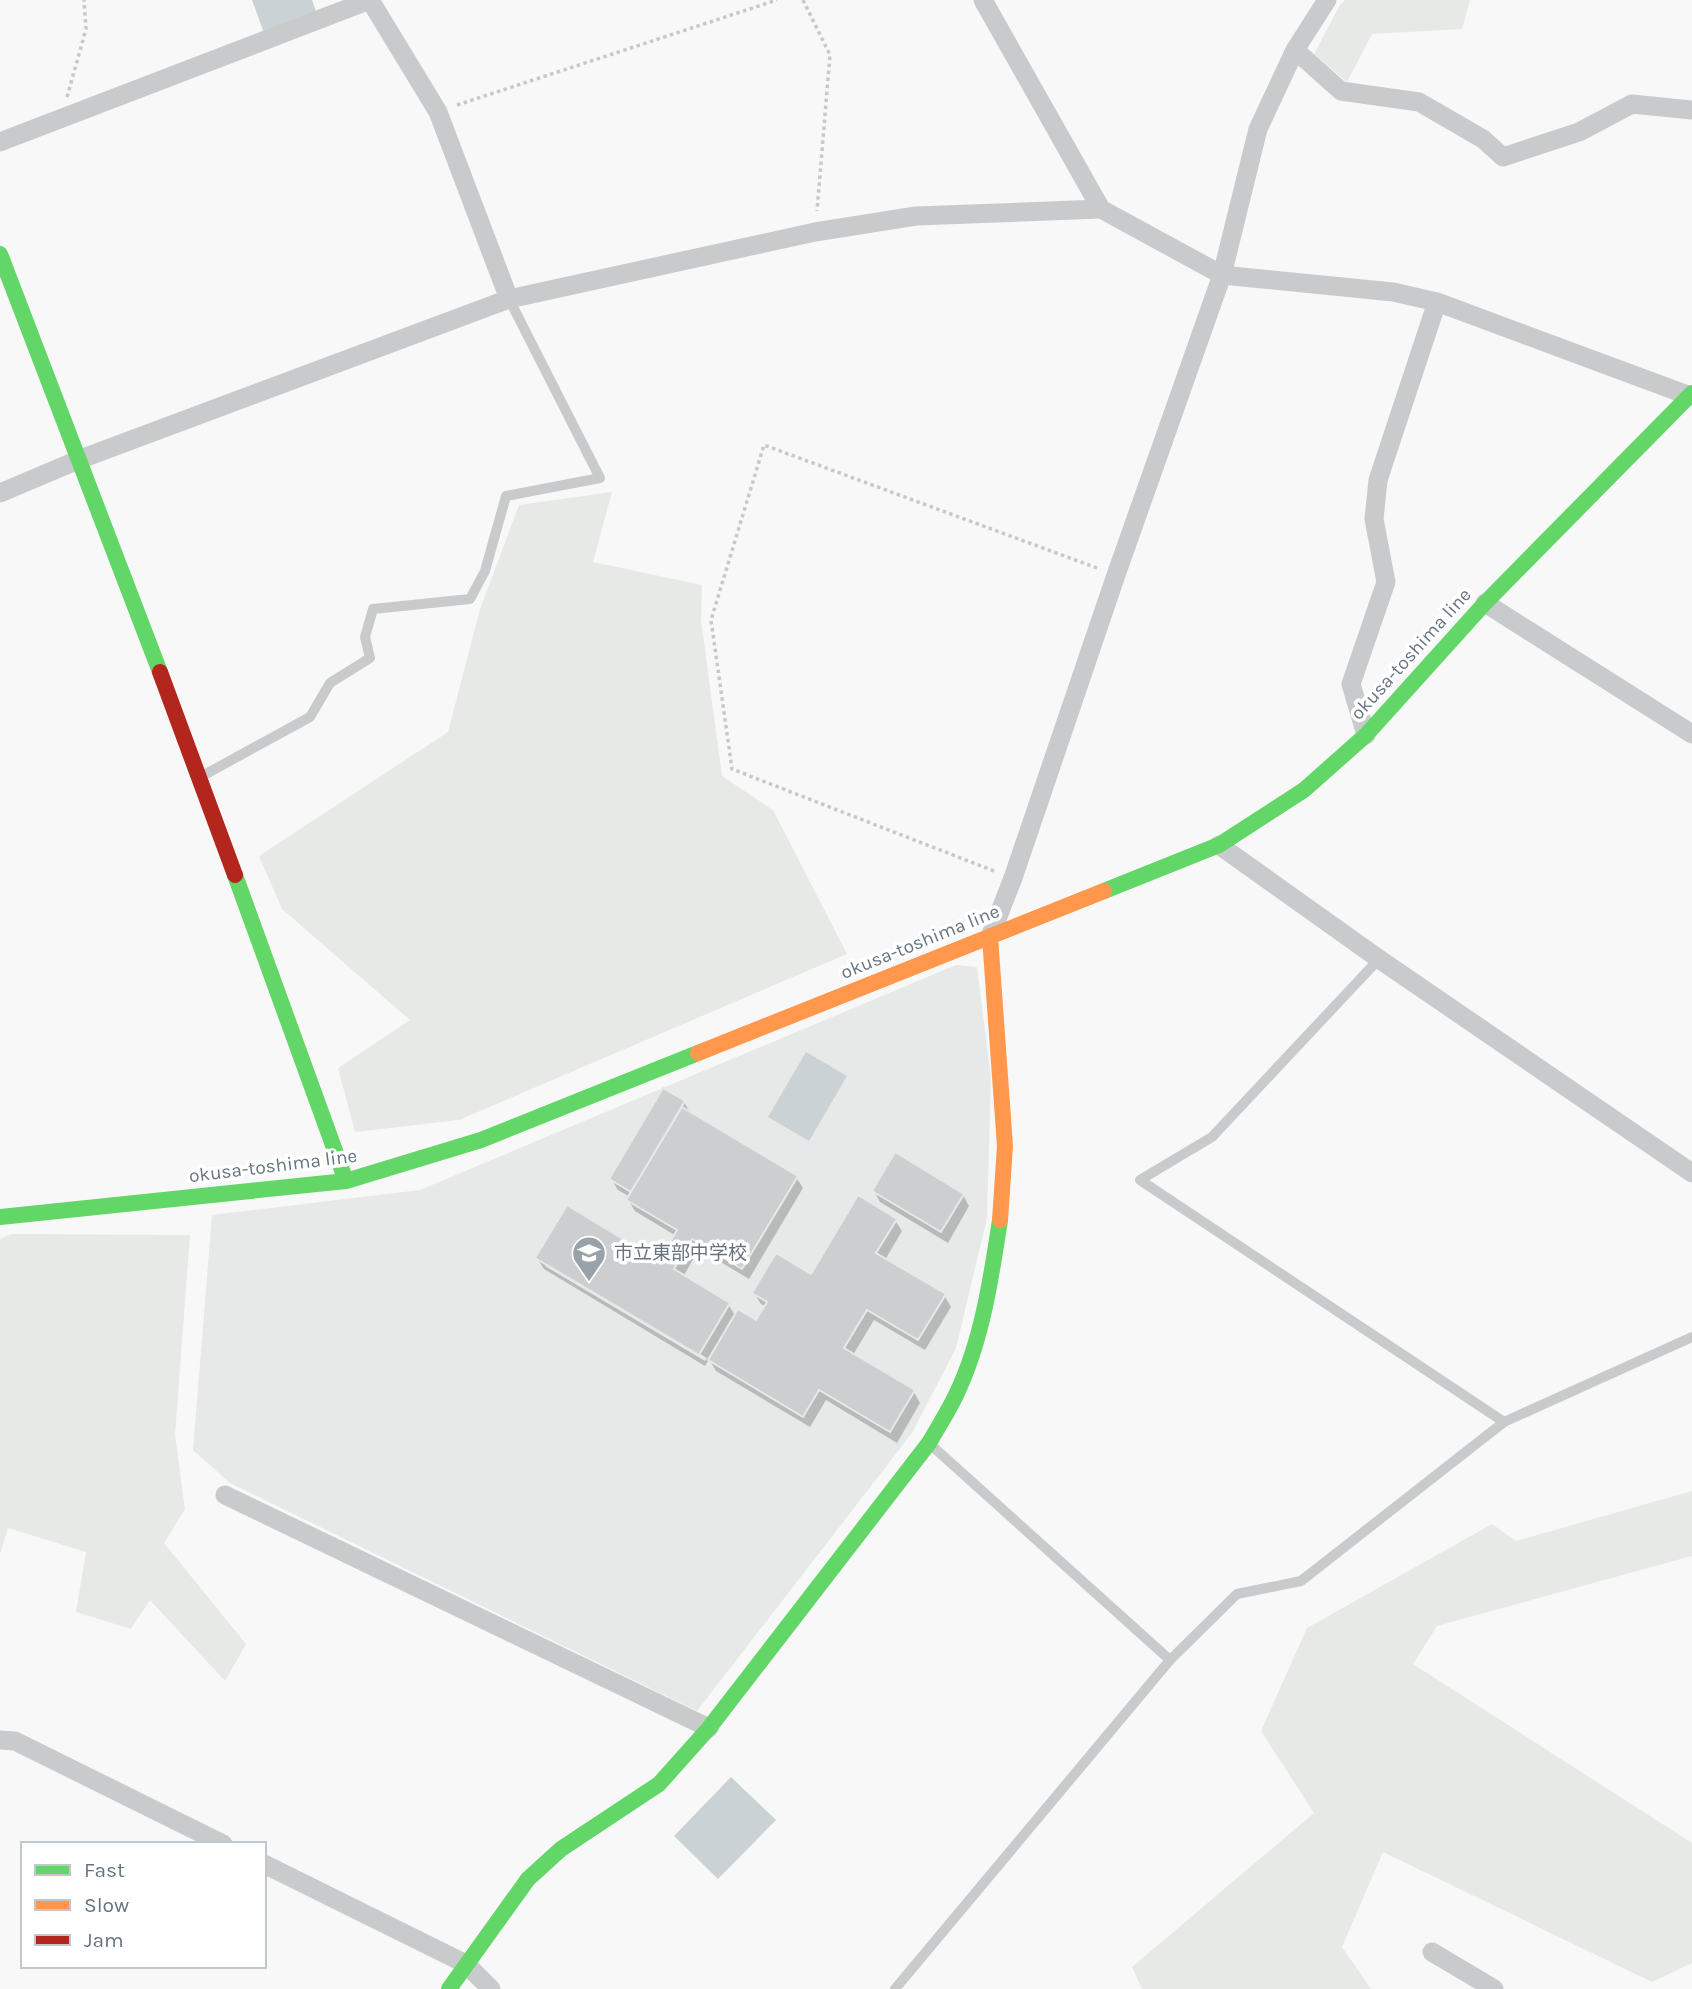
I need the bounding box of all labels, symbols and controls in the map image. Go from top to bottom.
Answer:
street label: okusa-toshima line [1346,584,1476,724]
street label: okusa-toshima line [837,900,1003,984]
street label: okusa-toshima line [188,1145,358,1187]
school or university icon: 市立東部中学校 [570,1234,608,1283]
place label: 市立東部中学校 [614,1242,747,1264]
legend [21,1842,266,1968]
text: Fast [84,1858,125,1882]
text: Slow [84,1893,129,1917]
text: Jam [84,1928,124,1952]

